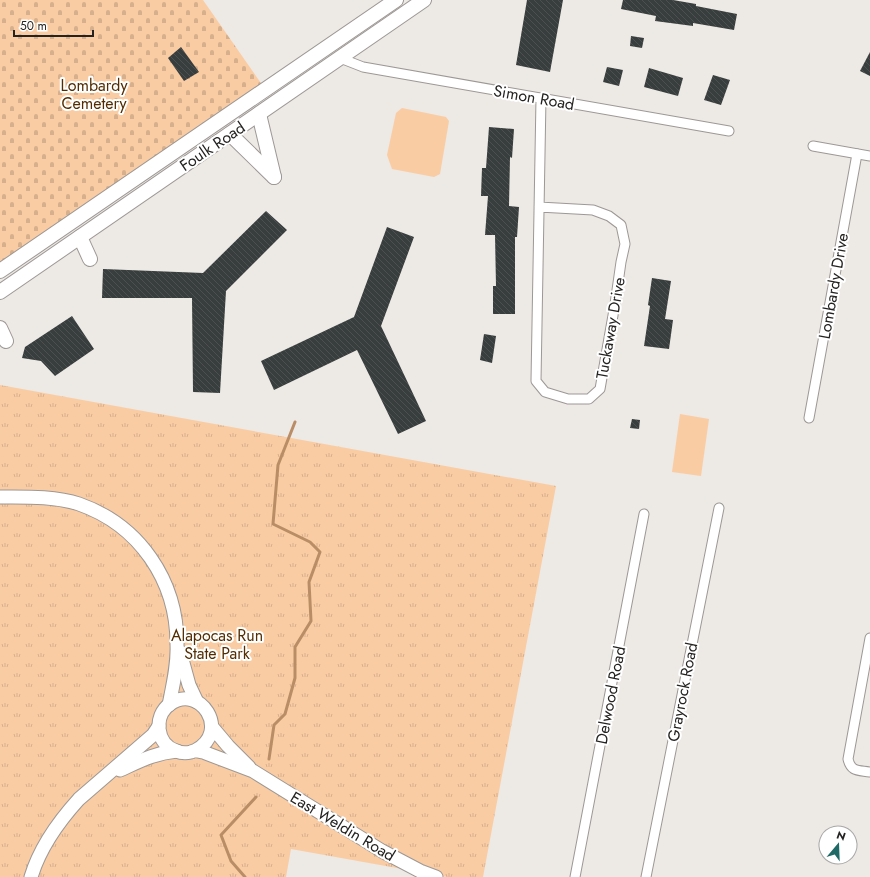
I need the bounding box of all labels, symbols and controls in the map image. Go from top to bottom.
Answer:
scale bar [14,12,93,38]
text: 50 m [20,17,47,35]
park label: Lombardy Cemetery [61,74,128,115]
street label: Simon Road [492,79,576,116]
street label: Foulk Road [175,116,250,177]
street label: Lombardy Drive [813,231,854,341]
street label: Tuckaway Drive [590,275,631,381]
park label: Alapocas Run State Park [171,624,263,665]
street label: Grayrock Road [662,641,703,744]
street label: Delwood Road [590,644,631,746]
street label: East Weldin Road [286,786,400,867]
north arrow [818,825,858,865]
text: N [835,827,848,845]

